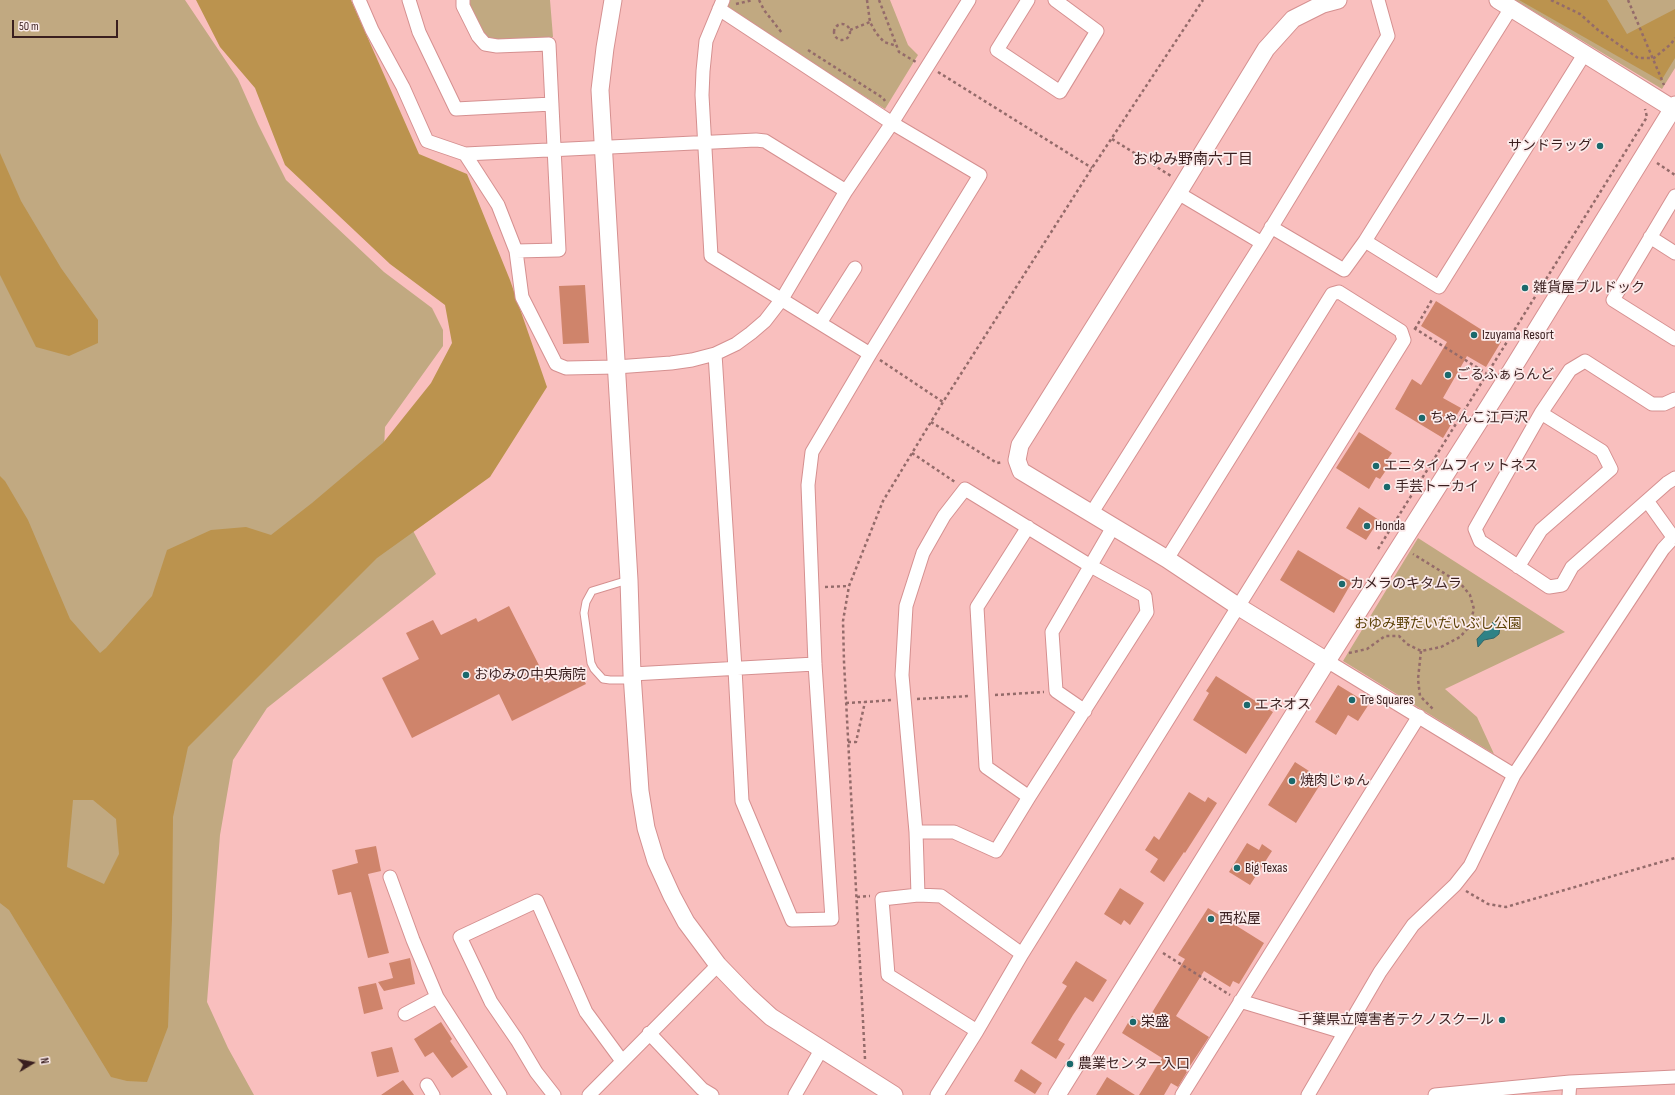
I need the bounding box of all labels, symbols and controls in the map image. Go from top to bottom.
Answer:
scale bar [14,12,120,38]
text: 50 m [19,19,39,34]
place label: サンドラッグ [1508,138,1592,154]
marker: サンドラッグ [1595,141,1605,151]
district label: おゆみ野南六丁目 [1133,151,1253,169]
place label: 雑貨屋ブルドック [1533,280,1645,296]
marker: 雑貨屋ブルドック [1520,283,1530,293]
place label: Izuyama Resort [1482,327,1554,343]
marker: Izuyama Resort [1469,330,1479,340]
place label: ごるふぁらんど [1456,367,1554,383]
marker: ごるふぁらんど [1443,370,1453,380]
place label: ちゃんこ江戸沢 [1430,410,1528,426]
marker: ちゃんこ江戸沢 [1417,413,1427,423]
place label: エニタイムフィットネス [1384,458,1538,474]
marker: エニタイムフィットネス [1371,461,1381,471]
place label: 手芸トーカイ [1395,479,1479,495]
marker: 手芸トーカイ [1382,482,1392,492]
place label: Honda [1375,518,1405,534]
marker: Honda [1362,521,1372,531]
place label: カメラのキタムラ [1350,576,1462,592]
marker: カメラのキタムラ [1337,579,1347,589]
park label: おゆみ野だいだいぶし公園 [1354,616,1522,632]
place label: おゆみの中央病院 [474,667,586,683]
marker: おゆみの中央病院 [461,670,471,680]
place label: Tre Squares [1360,692,1414,708]
marker: Tre Squares [1347,695,1357,705]
place label: エネオス [1255,697,1311,713]
marker: エネオス [1242,700,1252,710]
place label: 焼肉じゅん [1300,773,1370,789]
marker: 焼肉じゅん [1287,776,1297,786]
place label: Big Texas [1245,860,1287,876]
marker: Big Texas [1232,863,1242,873]
place label: 西松屋 [1219,911,1261,927]
marker: 西松屋 [1206,914,1216,924]
place label: 千葉県立障害者テクノスクール [1298,1012,1494,1028]
place label: 栄盛 [1141,1014,1169,1030]
marker: 千葉県立障害者テクノスクール [1497,1015,1507,1025]
marker: 栄盛 [1128,1017,1138,1027]
north arrow [12,1043,52,1083]
place label: 農業センター入口 [1078,1056,1190,1072]
text: N [37,1057,51,1065]
marker: 農業センター入口 [1065,1059,1075,1069]

